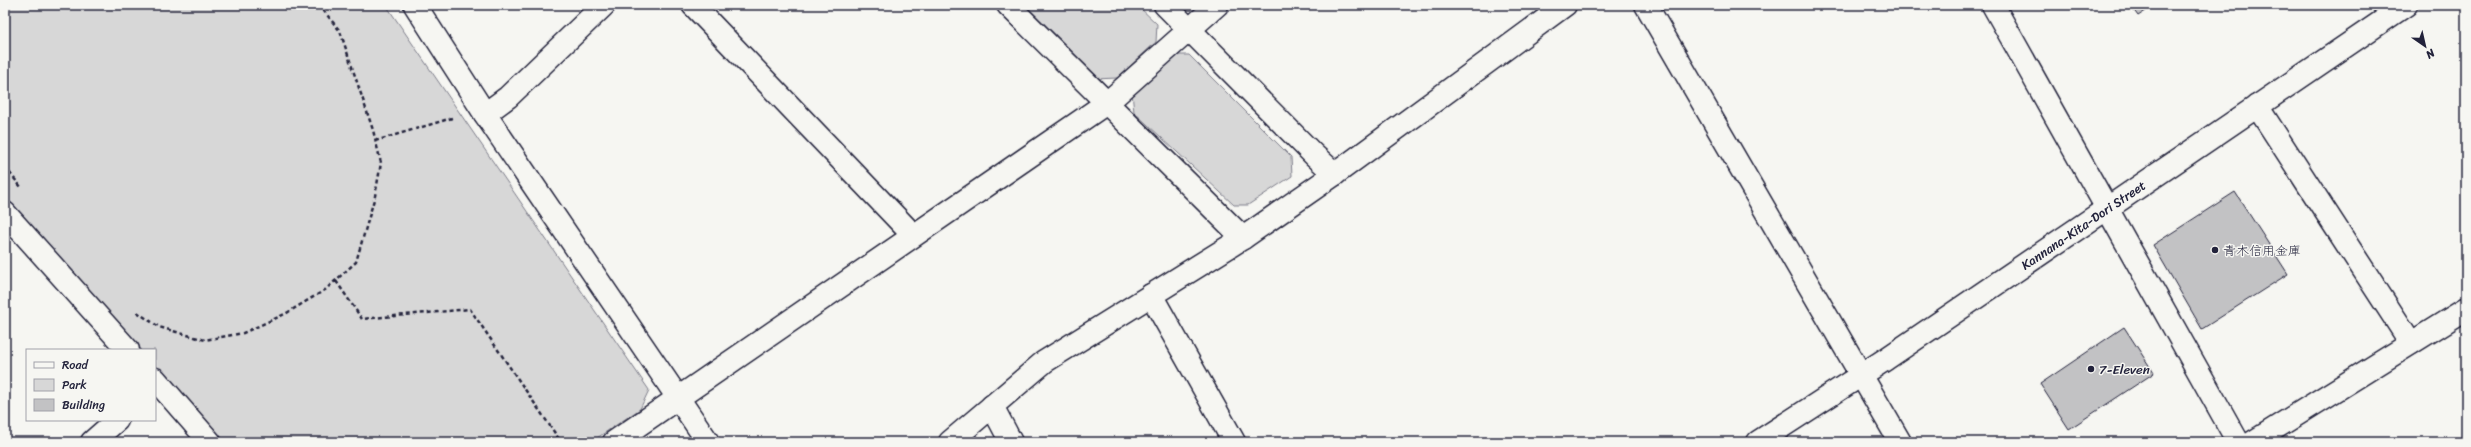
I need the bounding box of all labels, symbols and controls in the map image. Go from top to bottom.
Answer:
north arrow [2405,26,2445,66]
text: N [2422,43,2440,64]
street label: Kannana-Kita-Dori Street [2016,174,2151,276]
place label: 青木信用金庫 [2223,239,2301,262]
marker: 青木信用金庫 [2210,245,2220,255]
legend [26,349,156,421]
text: Road [62,354,89,376]
place label: 7-Eleven [2099,358,2150,381]
marker: 7-Eleven [2086,364,2096,374]
text: Park [62,374,87,396]
text: Building [62,394,105,416]

